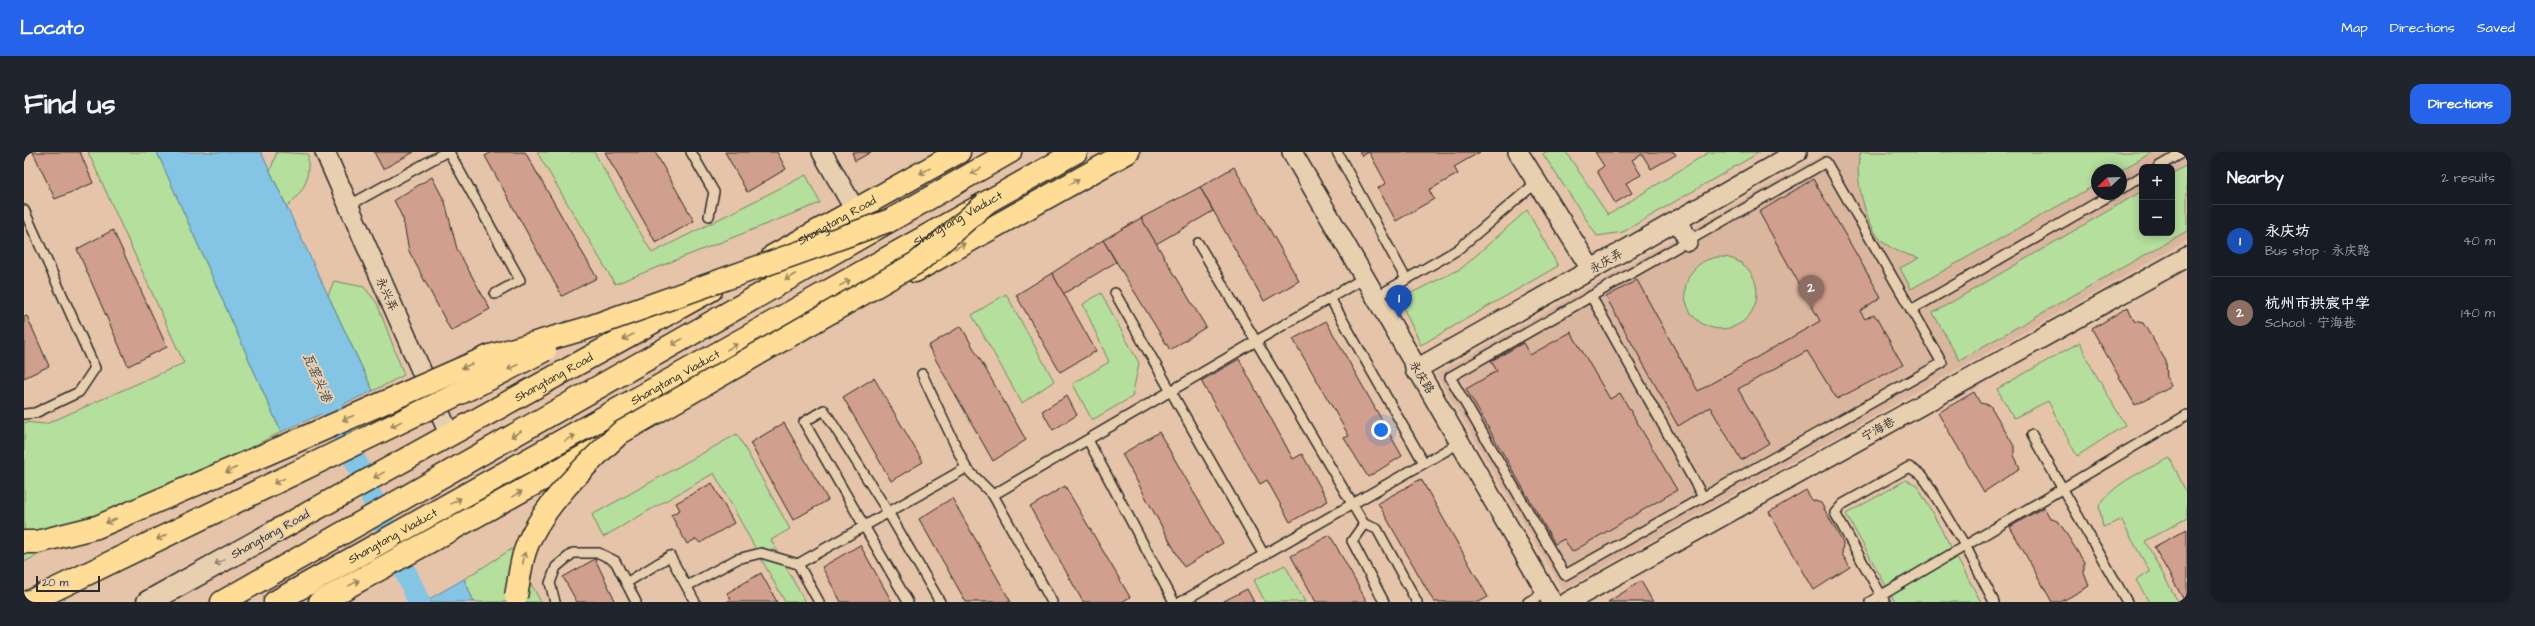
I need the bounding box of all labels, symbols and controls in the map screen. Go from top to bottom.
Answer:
text: Locato [20,15,84,42]
text: Map [2341,18,2368,38]
text: Directions [2390,18,2455,38]
text: Saved [2477,18,2515,38]
button: Directions [2410,84,2511,124]
text: Find us [24,85,115,124]
north arrow [2091,164,2127,200]
map controls [2139,164,2175,236]
button: + [2139,164,2175,200]
text: Nearby [2227,166,2284,190]
one-way arrow [919,168,931,175]
one-way arrow [970,168,982,176]
text: 2 results [2441,169,2495,187]
one-way arrow [1068,178,1080,186]
street label: Shangtang Viaduct [910,187,1006,251]
street label: Shangtang Road [795,192,879,250]
button: − [2139,200,2175,236]
text: 永庆坊 [2265,221,2310,242]
text: 1 [2239,232,2241,250]
text: 40 m [2463,232,2495,250]
one-way arrow [954,241,966,249]
text: Bus stop · 永庆路 [2265,242,2370,260]
street label: 永庆弄 [1586,245,1626,278]
one-way arrow [784,273,796,281]
street label: 永兴弄 [371,274,402,314]
pin: 2 [1798,275,1824,308]
one-way arrow [839,278,851,286]
pin: 1 [1386,285,1412,318]
text: 杭州市拱宸中学 [2265,293,2370,314]
text: 2 [2236,304,2244,322]
text: 140 m [2461,304,2495,322]
text: School · 宁海巷 [2265,314,2356,332]
one-way arrow [622,333,634,341]
one-way arrow [671,338,683,346]
one-way arrow [726,342,738,350]
street label: Shangtang Viaduct [628,346,723,410]
street label: Shangtang Road [511,349,596,406]
water label: 瓦窑头港 [298,350,337,407]
street label: 永庆路 [1405,357,1438,397]
one-way arrow [462,363,474,370]
one-way arrow [507,363,519,371]
street label: 宁海巷 [1858,413,1898,446]
one-way arrow [343,415,355,423]
your location [1371,420,1391,440]
one-way arrow [391,421,403,428]
one-way arrow [510,430,522,438]
one-way arrow [563,433,575,441]
one-way arrow [225,467,237,474]
one-way arrow [373,471,385,479]
one-way arrow [274,478,286,485]
one-way arrow [511,490,523,497]
one-way arrow [450,497,462,505]
street label: Shangtang Viaduct [345,504,441,568]
street label: Shangtang Road [228,506,313,564]
one-way arrow [105,517,117,525]
one-way arrow [156,534,168,541]
one-way arrow [520,552,528,565]
one-way arrow [214,559,226,567]
scale bar [36,574,100,593]
text: 20 m [42,575,68,590]
one-way arrow [348,579,360,587]

